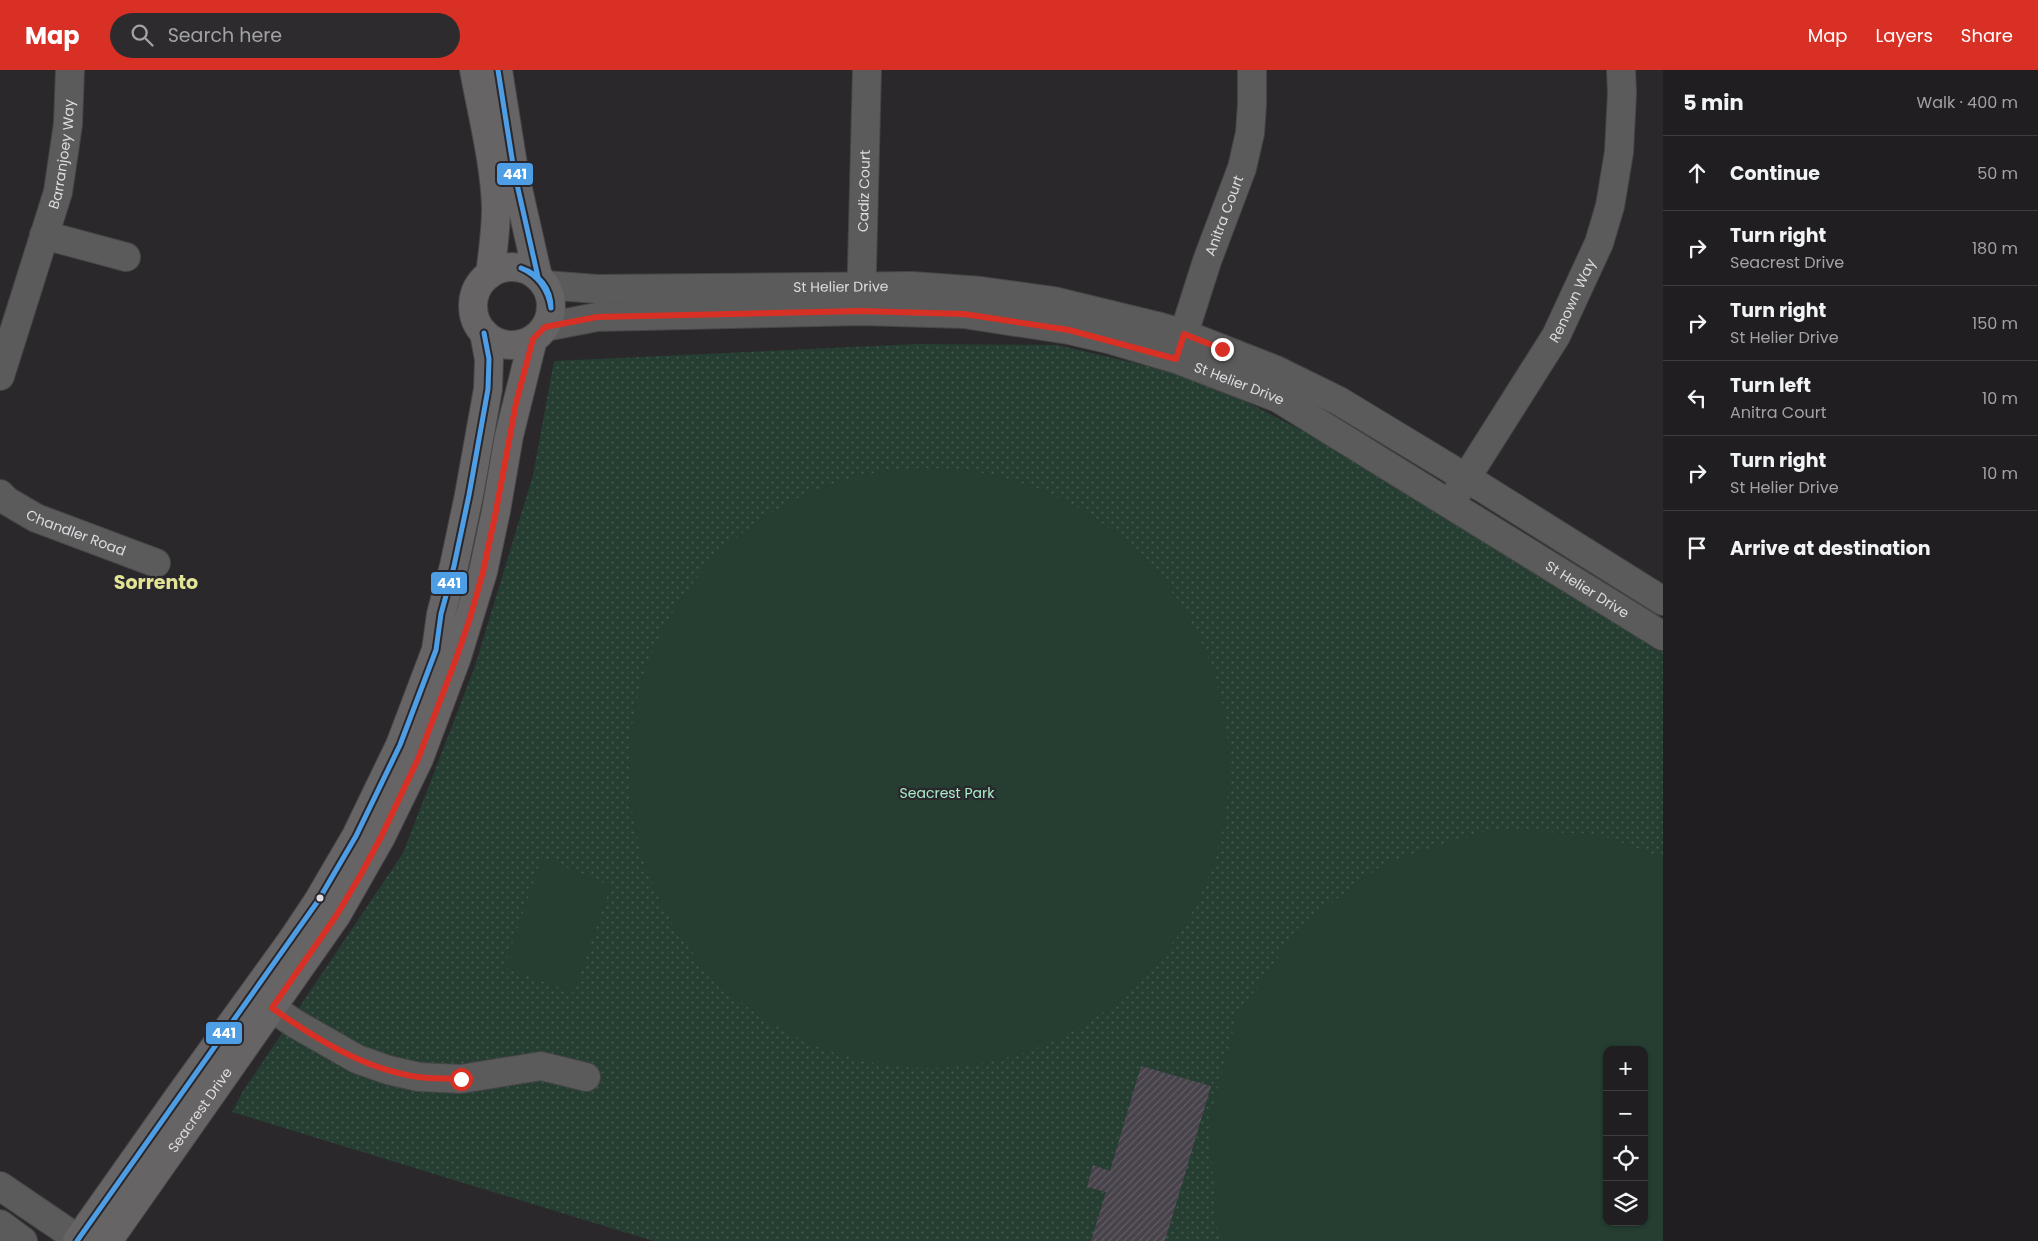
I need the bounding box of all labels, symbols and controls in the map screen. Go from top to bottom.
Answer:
search box [110,13,460,58]
text: Map [25,19,80,52]
icon: search [128,21,156,49]
text: Search here [168,22,282,49]
text: Map [1808,23,1848,48]
text: Layers [1876,23,1933,48]
text: Share [1961,23,2013,48]
text: 5 min [1683,88,1744,117]
text: Walk · 400 m [1917,91,2018,114]
street label: Barranjoey Way [43,99,79,212]
street label: Cadiz Court [853,150,875,232]
icon: ahead [1683,159,1711,187]
text: Continue [1730,160,1820,187]
line badge: 441 [496,162,534,186]
text: 50 m [1977,162,2018,185]
text: 441 [503,164,527,184]
street label: Anitra Court [1200,173,1248,259]
text: Turn right [1730,222,1826,249]
icon: right [1683,234,1711,262]
text: 180 m [1972,237,2018,260]
text: Seacrest Drive [1730,251,1844,274]
street label: Renown Way [1544,255,1600,347]
street label: St Helier Drive [793,276,889,297]
text: Turn right [1730,297,1826,324]
icon: right [1683,309,1711,337]
text: 150 m [1972,312,2018,335]
text: St Helier Drive [1730,326,1839,349]
route end [1211,338,1234,361]
street label: St Helier Drive [1191,357,1289,410]
text: Turn left [1730,372,1811,399]
icon: left [1683,384,1711,412]
text: 10 m [1982,387,2018,410]
text: Anitra Court [1730,401,1826,424]
text: Turn right [1730,447,1826,474]
icon: right [1683,459,1711,487]
text: 10 m [1982,462,2018,485]
text: St Helier Drive [1730,476,1839,499]
street label: Chandler Road [22,504,129,561]
icon: arrive [1683,534,1711,562]
text: Arrive at destination [1730,535,1931,562]
street label: St Helier Drive [1542,556,1633,623]
district label: Sorrento [114,569,198,596]
line badge: 441 [430,571,468,595]
text: 441 [437,573,461,593]
park label: Seacrest Park [900,783,995,803]
unlabelled marker [315,893,325,903]
line badge: 441 [205,1021,243,1045]
text: 441 [212,1023,236,1043]
map controls [1603,1046,1648,1226]
button: + [1603,1046,1648,1091]
street label: Seacrest Drive [163,1063,237,1157]
route start [450,1068,473,1091]
button: − [1603,1091,1648,1136]
button: locate [1603,1136,1648,1181]
button: layers [1603,1181,1648,1226]

